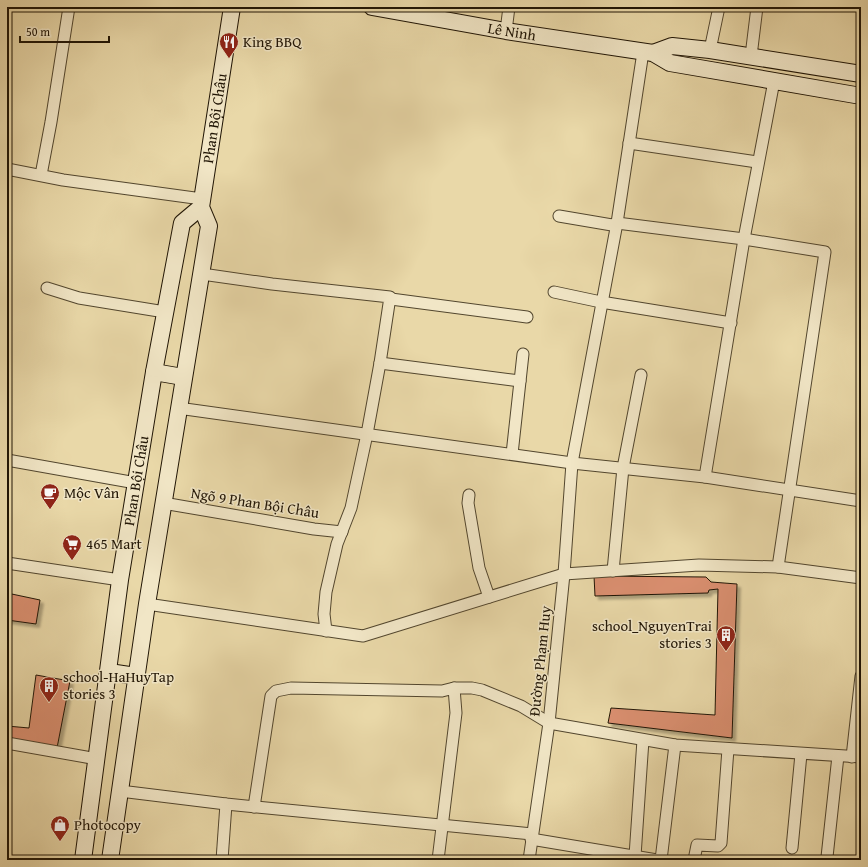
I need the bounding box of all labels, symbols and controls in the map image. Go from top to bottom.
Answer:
street label: Lê Ninh [486,17,538,45]
scale bar [20,18,109,44]
text: 50 m [26,23,50,40]
restaurant icon: King BBQ [218,31,240,59]
place label: King BBQ [243,31,302,52]
street label: Phan Bội Châu [197,71,232,165]
street label: Phan Bội Châu [118,433,154,527]
cafe icon: Mộc Vân [39,482,61,510]
place label: Mộc Vân [64,482,120,503]
street label: Ngõ 9 Phan Bội Châu [189,482,322,523]
supermarket icon: 465 Mart [61,533,83,561]
place label: 465 Mart [86,533,143,554]
street label: Đường Phạm Huy [523,604,556,717]
place label: school_NguyenTrai stories 3 [592,615,712,653]
building icon: school_NguyenTrai stories 3 [715,624,737,652]
place label: school-HaHuyTap stories 3 [63,666,174,704]
building icon: school-HaHuyTap stories 3 [38,675,60,703]
shop icon: Photocopy [49,814,71,842]
place label: Photocopy [74,814,141,835]

